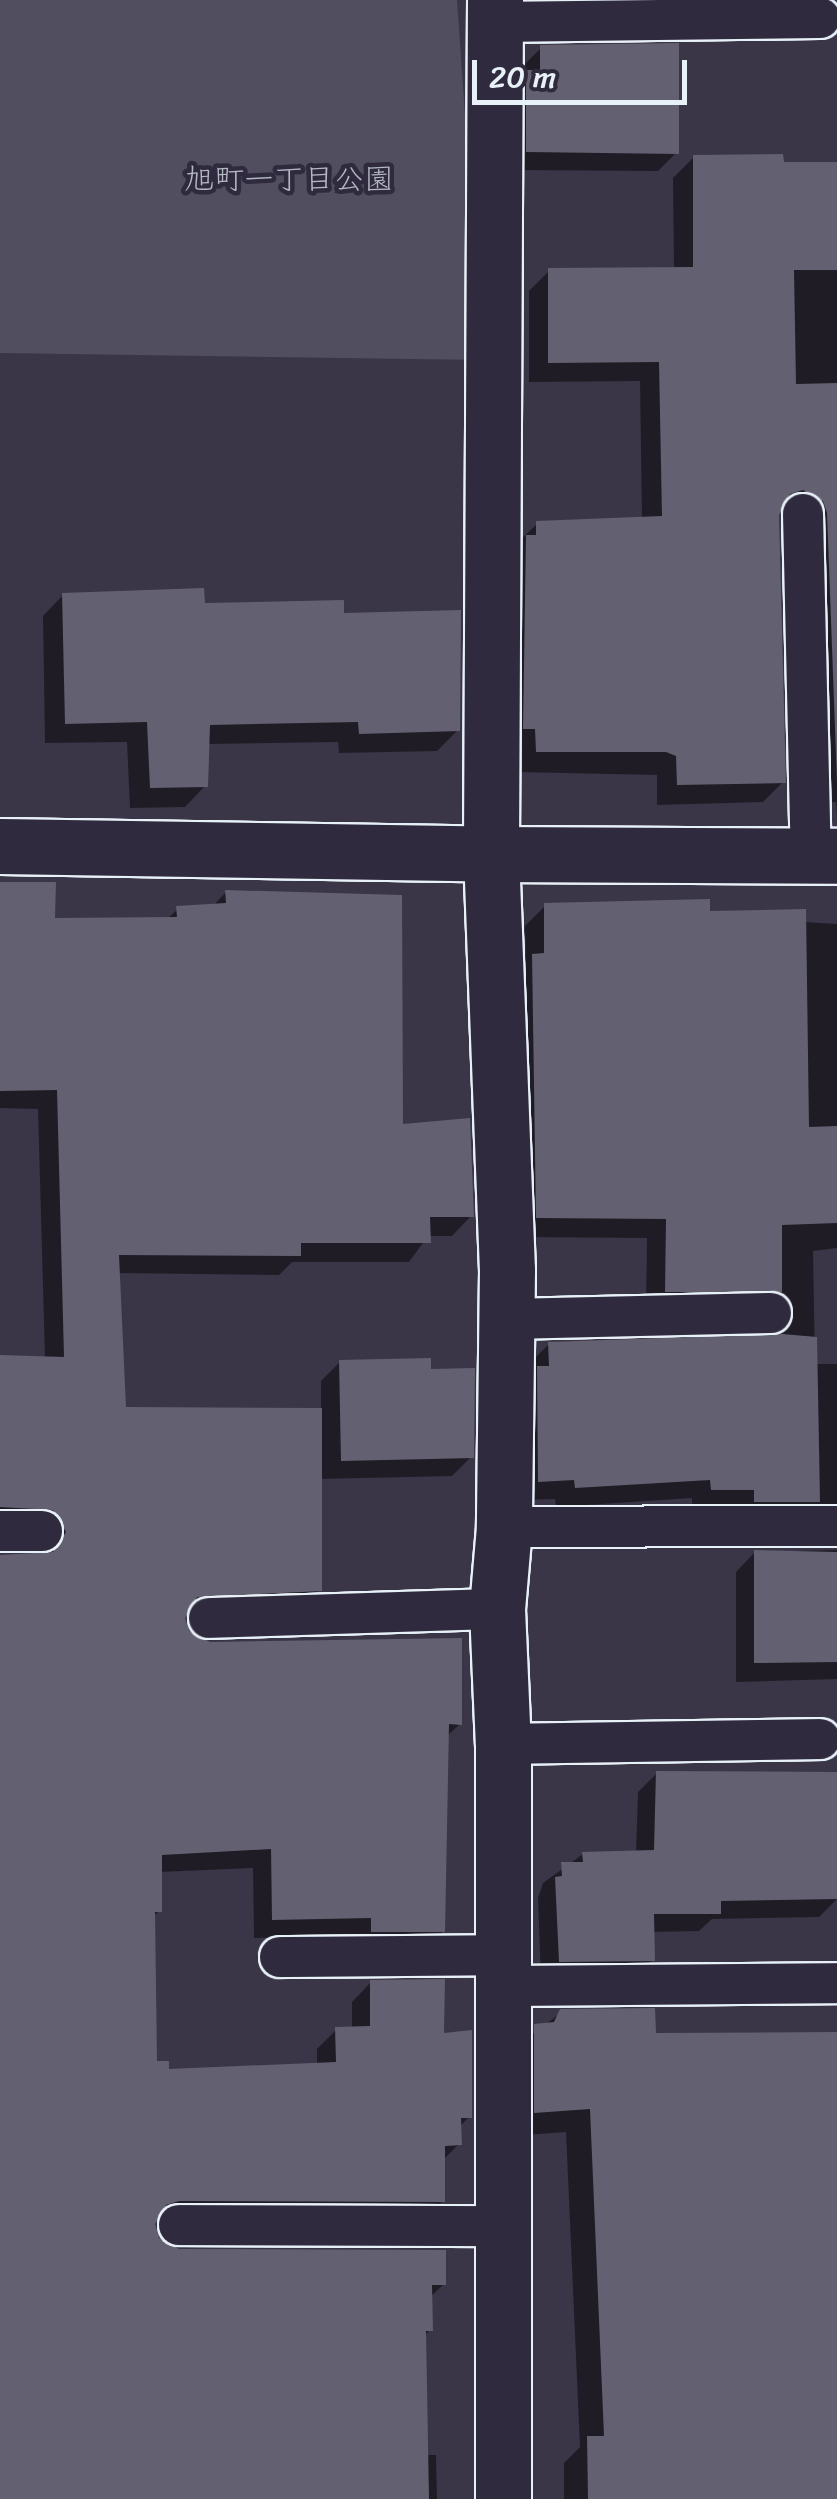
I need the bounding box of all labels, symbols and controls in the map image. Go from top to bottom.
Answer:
scale bar [477,40,692,102]
text: 20 m [489,50,556,104]
park label: 旭町一丁目公園 [184,161,394,197]

